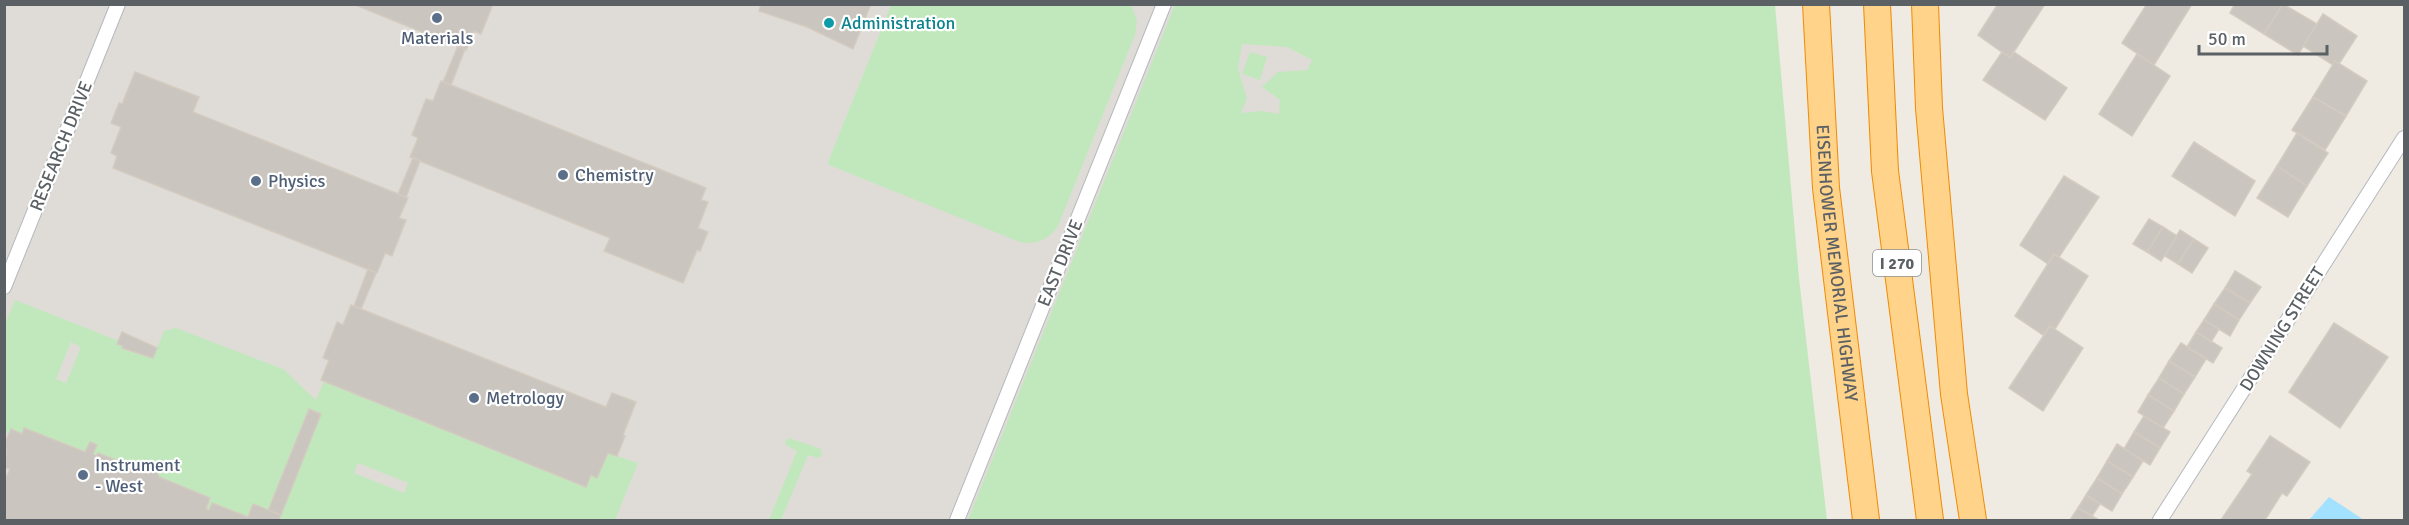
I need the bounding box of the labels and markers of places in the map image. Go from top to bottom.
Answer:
marker: Materials [430,11,444,25]
place label: Administration [841,12,955,34]
marker: Administration [822,16,836,30]
place label: Materials [401,27,473,49]
place label: Chemistry [575,164,654,186]
marker: Chemistry [556,168,570,182]
place label: Physics [268,170,325,192]
marker: Physics [249,174,263,188]
place label: Metrology [486,387,564,409]
marker: Metrology [467,391,481,405]
place label: Instrument - West [95,454,180,497]
marker: Instrument - West [76,468,90,482]

